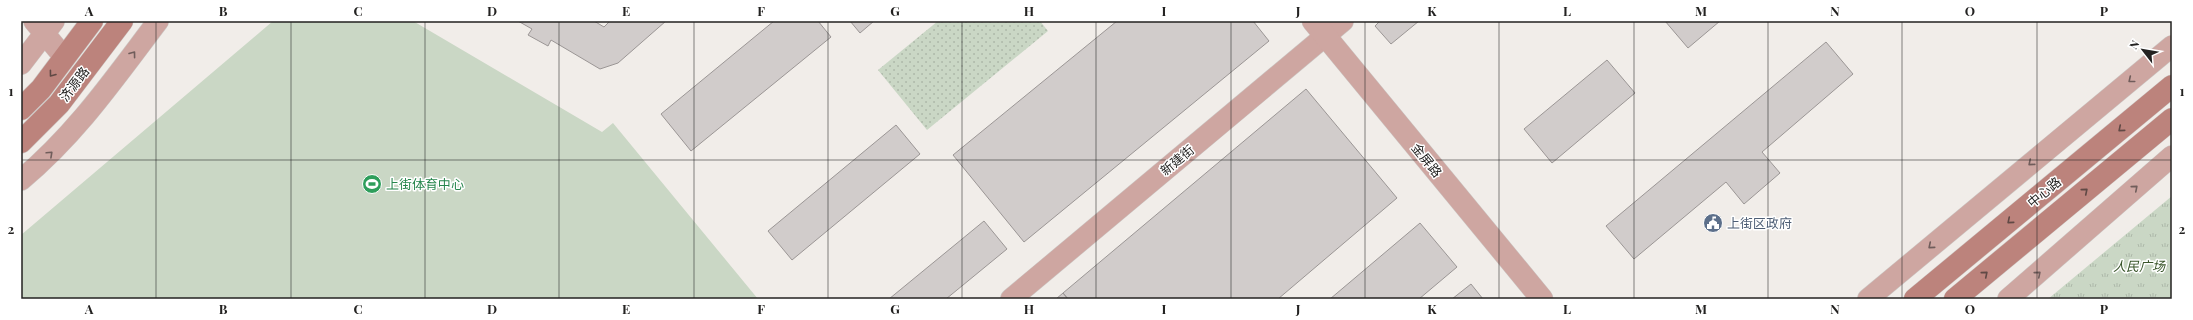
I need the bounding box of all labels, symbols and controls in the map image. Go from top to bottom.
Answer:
text: A [84,2,94,19]
text: B [219,2,228,19]
text: C [353,2,363,19]
text: D [487,2,497,19]
text: E [622,2,630,19]
text: F [757,2,765,19]
text: G [890,2,900,19]
text: H [1024,2,1034,19]
text: I [1162,2,1167,19]
text: J [1295,2,1301,19]
text: K [1427,2,1437,19]
text: L [1563,2,1571,19]
text: M [1695,2,1707,19]
text: N [1830,2,1840,19]
text: O [1965,2,1975,19]
text: P [2100,2,2109,19]
north arrow [2123,30,2163,70]
text: N [2126,37,2143,52]
one-way arrow [128,52,135,59]
street label: 济源路 [55,63,92,104]
one-way arrow [49,70,56,77]
one-way arrow [2128,75,2136,82]
text: 1 [9,82,14,99]
text: 1 [2180,82,2185,99]
one-way arrow [2118,124,2125,131]
street label: 金屏路 [1409,139,1446,180]
street label: 新建街 [1156,141,1197,179]
one-way arrow [46,152,53,159]
one-way arrow [2028,158,2035,165]
sports icon: 上街体育中心 [361,173,383,195]
street label: 中心路 [2023,173,2064,211]
place label: 上街体育中心 [386,175,464,192]
one-way arrow [2131,185,2138,192]
one-way arrow [2080,189,2087,196]
public building icon: 上街区政府 [1702,212,1724,234]
place label: 上街区政府 [1727,214,1792,231]
one-way arrow [2007,216,2014,223]
text: 2 [8,220,15,237]
text: 2 [2179,220,2186,237]
one-way arrow [1929,242,1936,249]
park label: 人民广场 [2113,257,2166,274]
one-way arrow [2033,271,2040,278]
one-way arrow [1980,272,1987,279]
text: A [84,300,94,317]
text: B [219,300,228,317]
text: C [353,300,363,317]
text: D [487,300,497,317]
text: E [622,300,630,317]
text: F [757,300,765,317]
text: G [890,300,900,317]
text: H [1024,300,1034,317]
text: I [1162,300,1167,317]
text: J [1295,300,1301,317]
text: K [1427,300,1437,317]
text: L [1563,300,1571,317]
text: M [1695,300,1707,317]
text: N [1830,300,1840,317]
text: O [1965,300,1975,317]
text: P [2100,300,2109,317]

